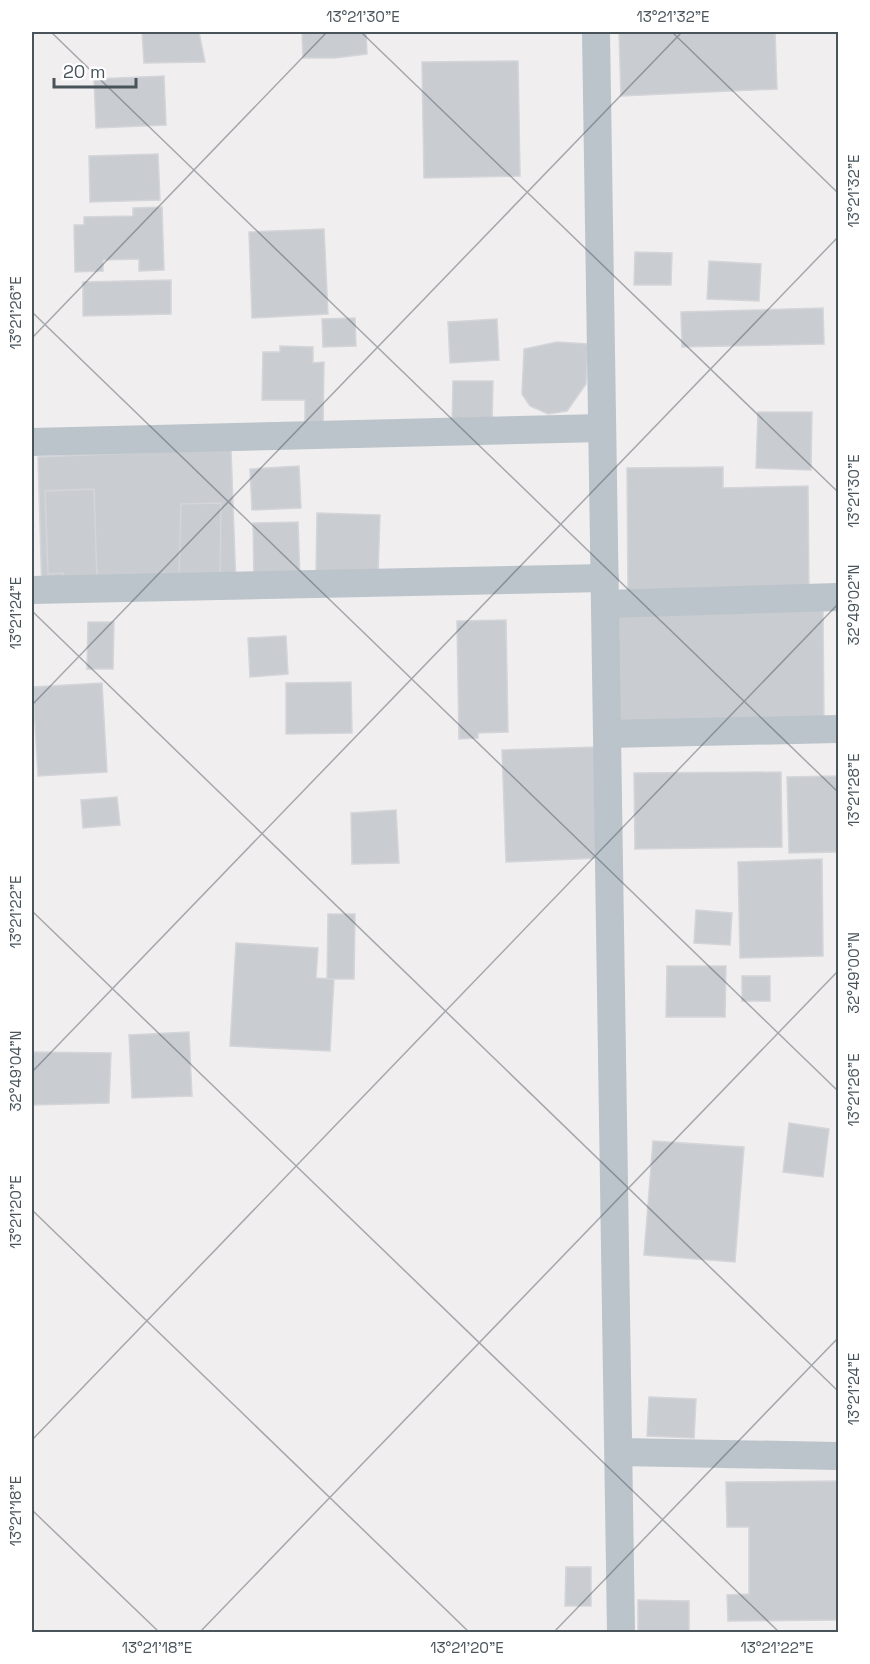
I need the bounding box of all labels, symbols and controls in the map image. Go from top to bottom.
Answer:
text: 13°21'30"E [326,7,400,26]
text: 13°21'32"E [636,7,710,26]
scale bar [54,51,136,89]
text: 20 m [63,60,106,83]
text: 13°21'32"E [844,154,863,228]
text: 13°21'26"E [6,276,25,350]
text: 13°21'30"E [844,454,863,528]
text: 32°49'02"N [844,564,863,646]
text: 13°21'24"E [6,577,25,649]
text: 13°21'28"E [844,753,863,827]
text: 13°21'22"E [6,875,25,949]
text: 32°49'00"N [844,932,863,1014]
text: 32°49'04"N [6,1031,25,1111]
text: 13°21'26"E [844,1053,863,1127]
text: 13°21'20"E [6,1175,25,1249]
text: 13°21'24"E [844,1353,863,1425]
text: 13°21'18"E [6,1476,25,1546]
text: 13°21'18"E [122,1638,192,1657]
text: 13°21'20"E [430,1638,504,1657]
text: 13°21'22"E [740,1638,814,1657]

